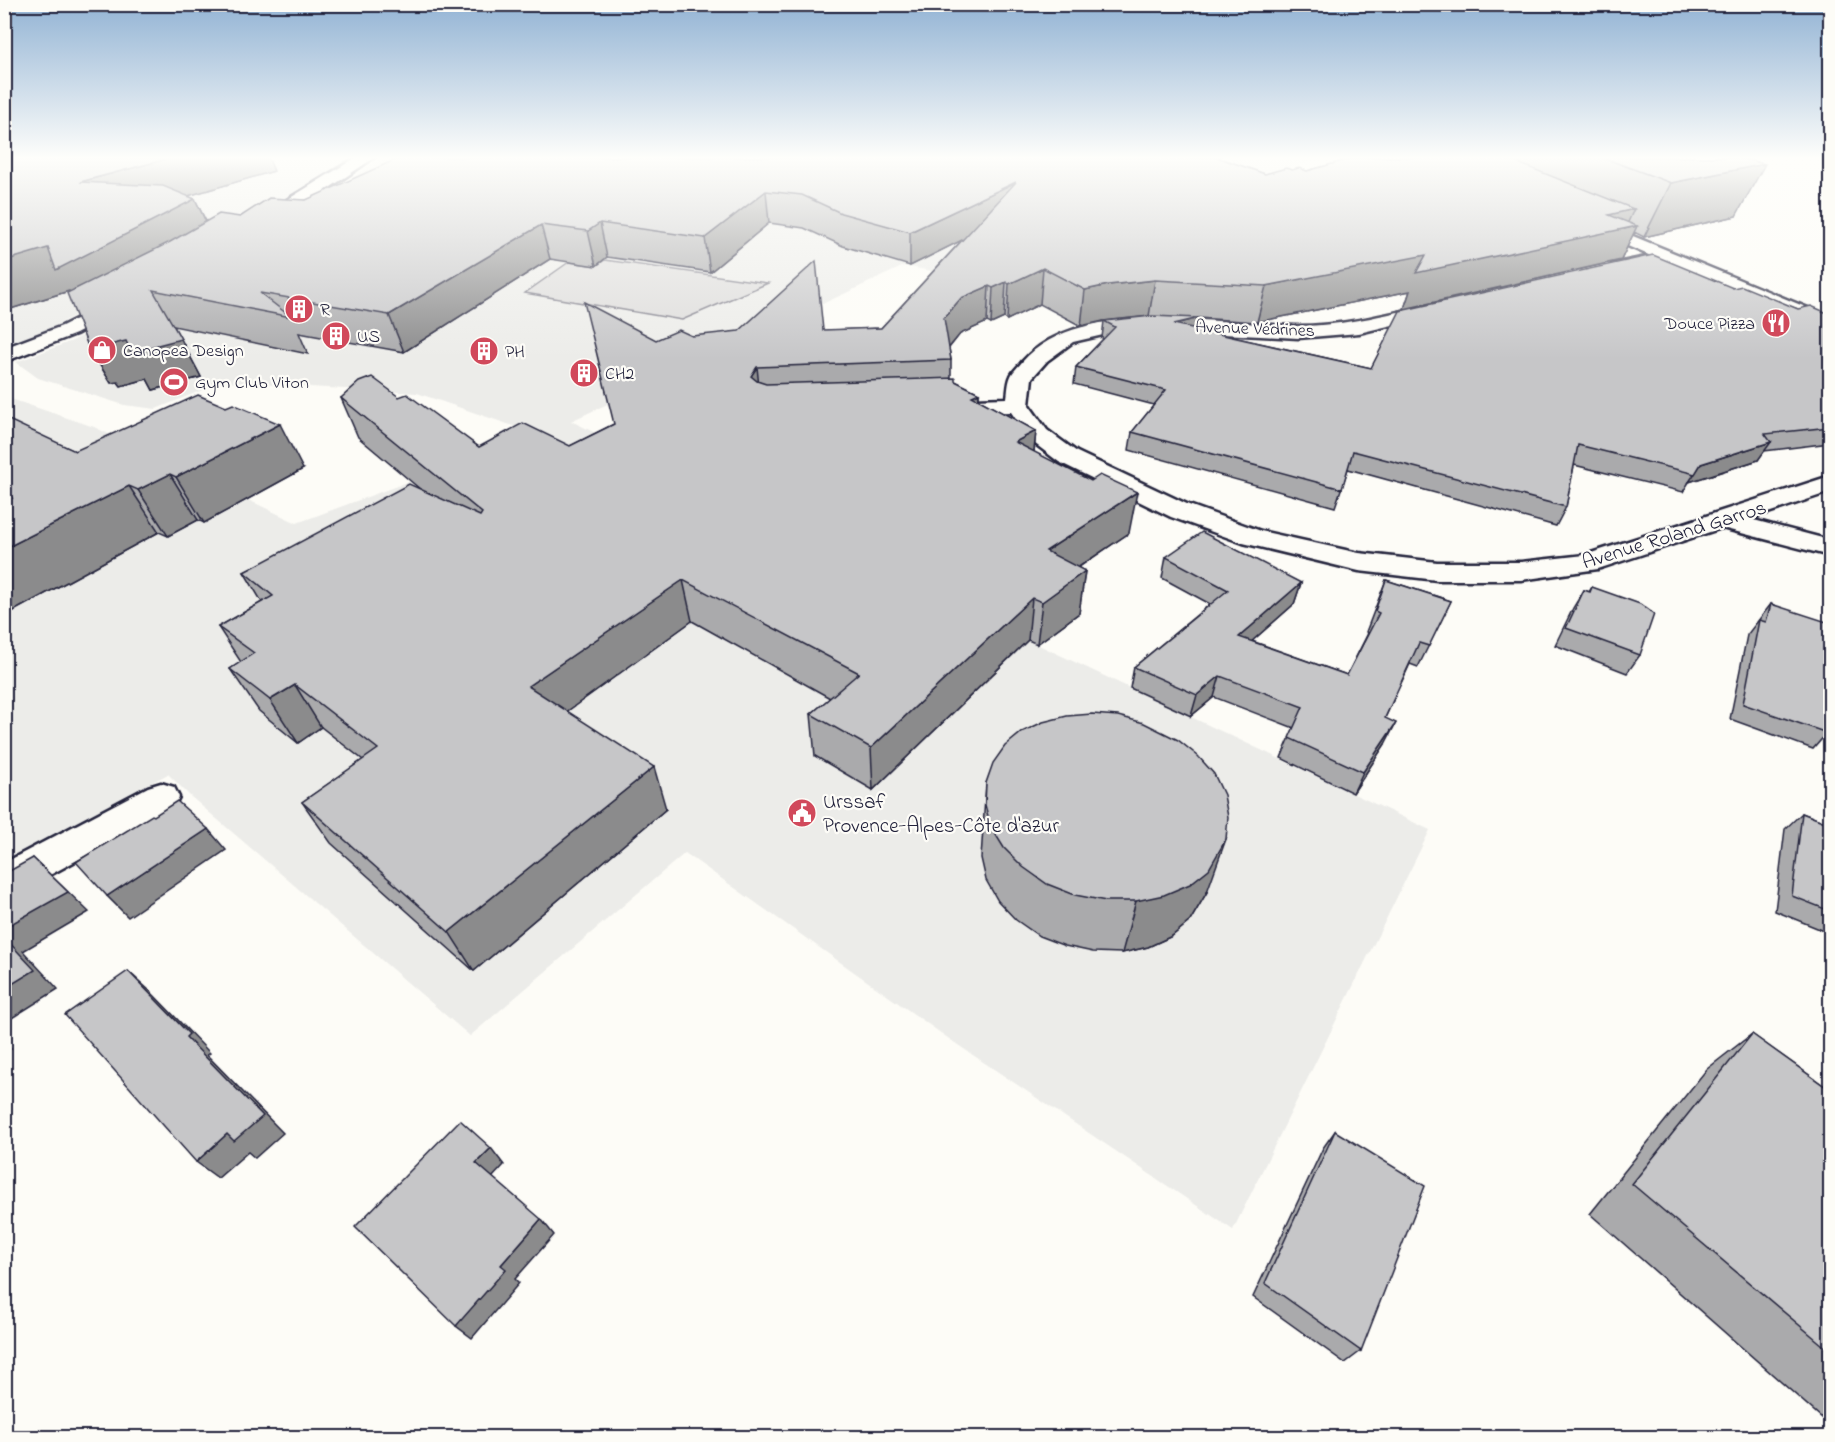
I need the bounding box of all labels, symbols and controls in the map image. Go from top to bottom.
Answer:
building icon: R [283,293,315,325]
place label: R [320,298,330,324]
restaurant icon: Douce Pizza [1760,307,1792,339]
place label: Douce Pizza [1663,312,1755,338]
street label: Avenue Védrines [1195,315,1315,345]
building icon: US [320,320,352,352]
place label: US [357,325,380,351]
shop icon: Canopea Design [86,334,118,366]
building icon: PH [468,335,500,367]
place label: Canopea Design [123,339,244,366]
place label: PH [505,340,525,366]
building icon: CH2 [568,357,600,389]
place label: CH2 [605,362,634,388]
sports icon: Gym Club Viton [158,366,190,398]
place label: Gym Club Viton [195,371,309,397]
street label: Avenue Roland Garros [1579,494,1770,578]
place label: Urssaf Provence-Alpes-Côte d'azur [823,788,1060,842]
public building icon: Urssaf Provence-Alpes-Côte d'azur [786,797,818,829]

